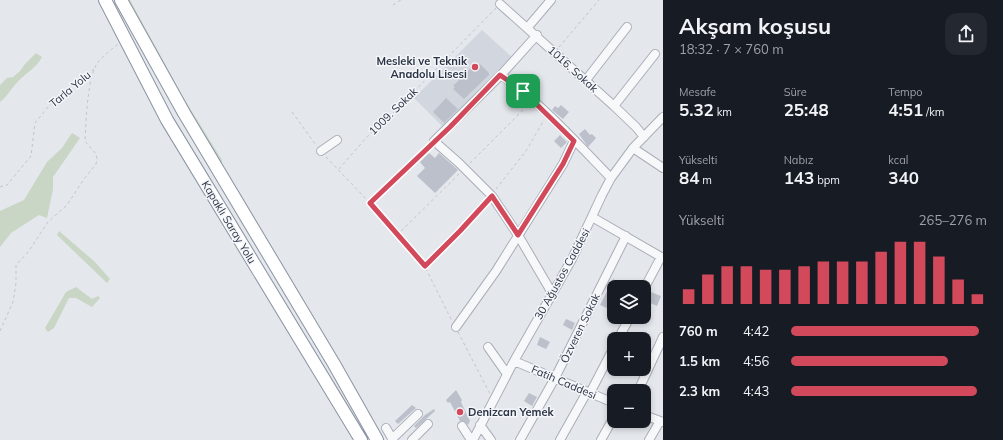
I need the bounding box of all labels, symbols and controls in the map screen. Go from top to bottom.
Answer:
text: Akşam koşusu [679,12,831,40]
button: share [945,13,987,55]
text: 18:32 · 7 × 760 m [679,41,784,57]
street label: 1016. Sokak [545,43,601,95]
place label: Mesleki ve Teknik Anadolu Lisesi [376,54,468,81]
marker: Mesleki ve Teknik Anadolu Lisesi [470,62,480,72]
street label: Tarla Yolu [47,68,93,110]
pin [506,74,540,108]
icon: arrive [512,80,534,102]
street label: 1009. Sokak [366,84,421,138]
text: Mesafe [679,85,716,99]
text: Süre [784,85,807,99]
text: Tempo [888,85,923,99]
text: 5.32 [679,99,714,120]
text: 25:48 [784,99,829,120]
text: 4:51 [888,99,923,120]
text: km [714,105,732,119]
text: /km [923,105,944,119]
text: Yükselti [679,153,717,167]
text: Nabız [784,153,813,167]
text: kcal [888,153,908,167]
text: 84 [679,167,699,188]
text: 143 [784,167,814,188]
text: 340 [888,167,919,188]
text: m [699,173,712,187]
text: bpm [814,173,840,187]
street label: Kapaklı Saray Yolu [199,178,259,266]
text: Yükselti [679,212,724,228]
text: 265–276 m [919,212,987,228]
street label: 30 Ağustos Caddesi [531,226,593,322]
map controls [607,280,651,428]
button: layers [607,280,651,324]
street label: Özveren Sokak [557,290,603,365]
text: 760 m [679,323,718,339]
text: 4:42 [743,323,769,339]
button: + [607,332,651,376]
text: 1.5 km [679,353,720,369]
text: 4:56 [743,353,769,369]
street label: Fatih Caddesi [529,362,599,402]
text: 2.3 km [679,383,720,399]
text: 4:43 [743,383,769,399]
button: − [607,384,651,428]
place label: Denizcan Yemek [468,405,555,419]
marker: Denizcan Yemek [455,407,465,417]

